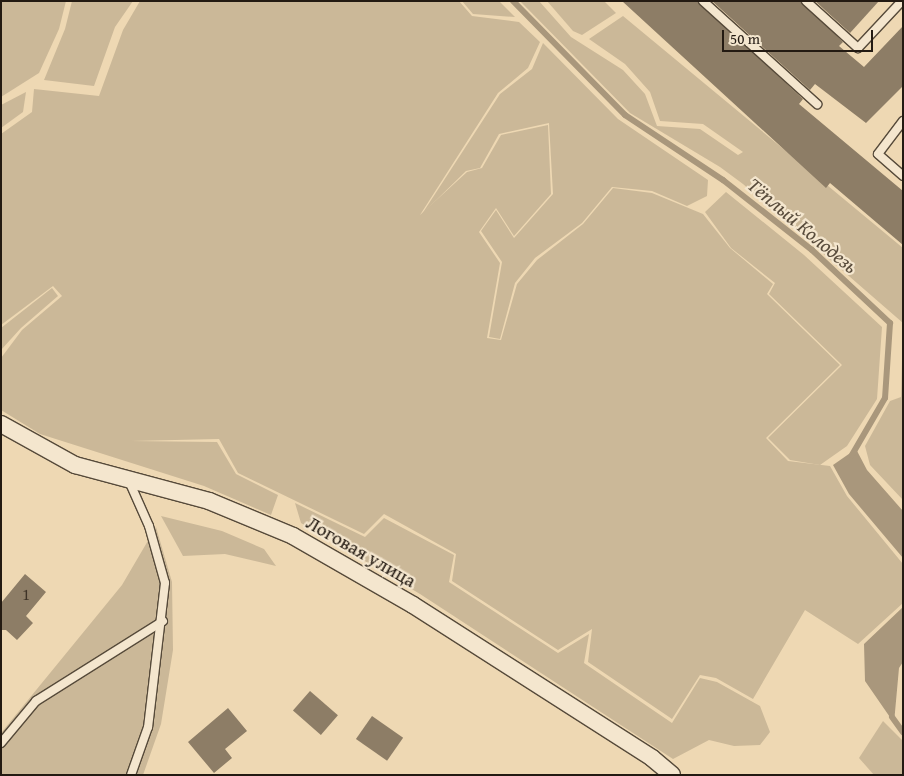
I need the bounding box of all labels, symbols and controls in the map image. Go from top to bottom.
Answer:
scale bar [724,20,875,52]
text: 50 m [730,28,760,49]
water label: Тёплый Колодезь [743,172,863,278]
street label: Логовая улица [302,511,420,593]
house number: 1 [22,584,30,604]

